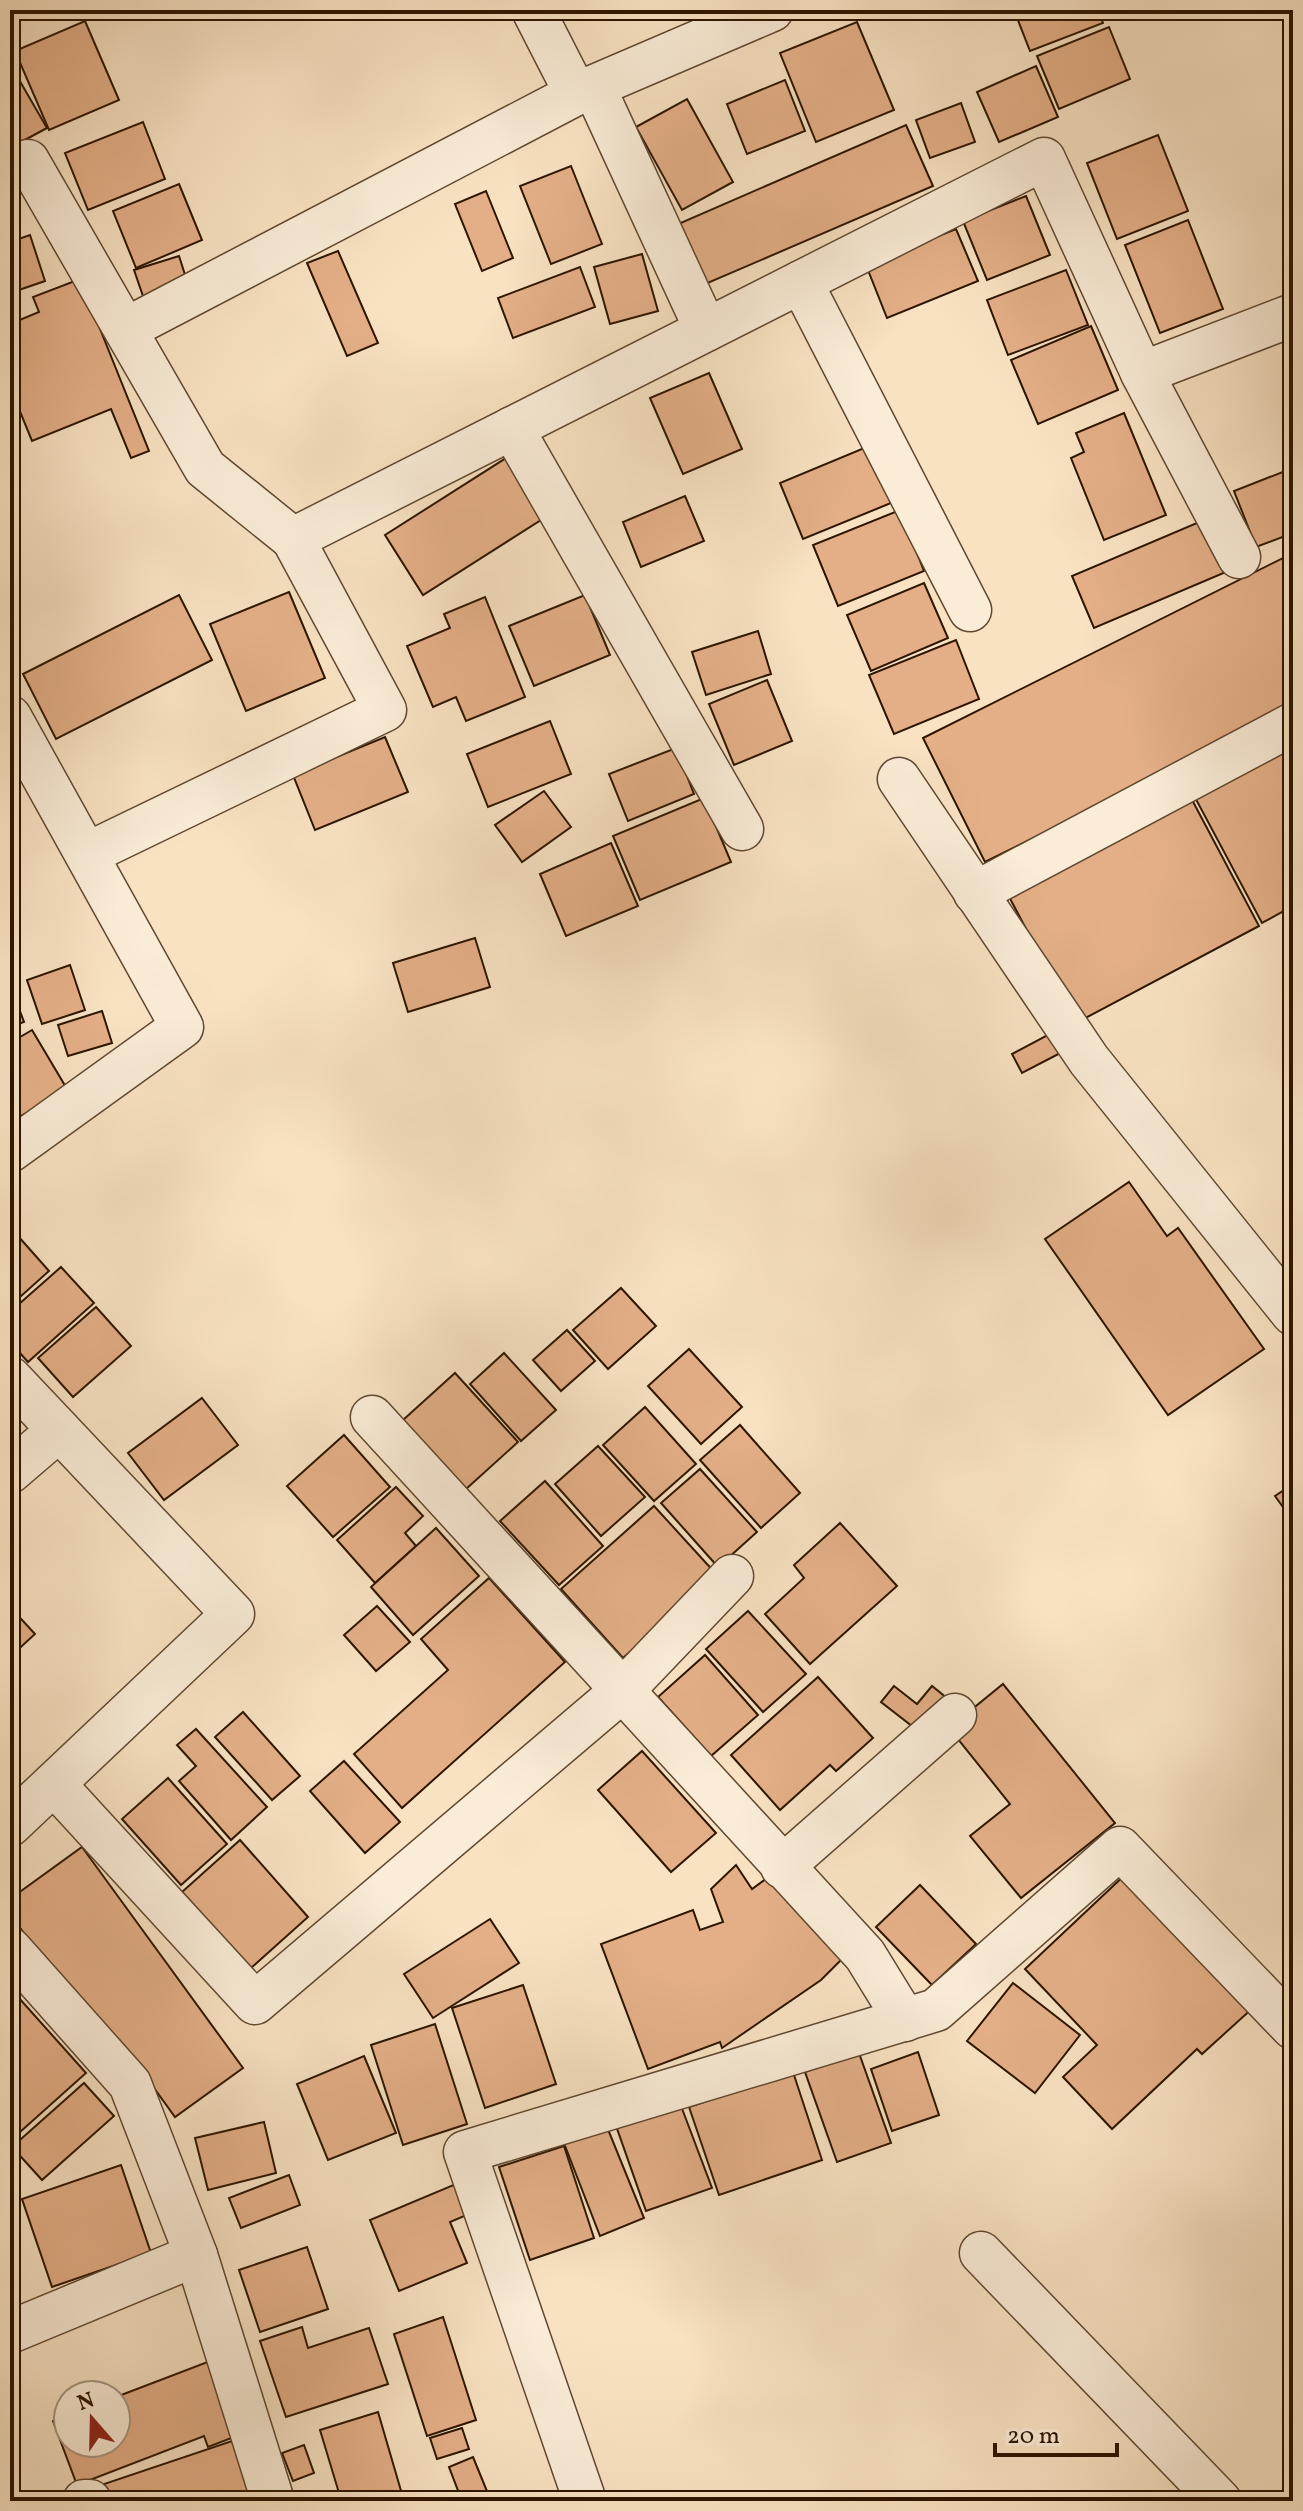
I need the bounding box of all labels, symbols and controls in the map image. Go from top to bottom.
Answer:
north arrow [52,2379,132,2459]
text: N [73,2385,99,2420]
scale bar [995,2407,1117,2457]
text: 20 m [1007,2420,1060,2454]

